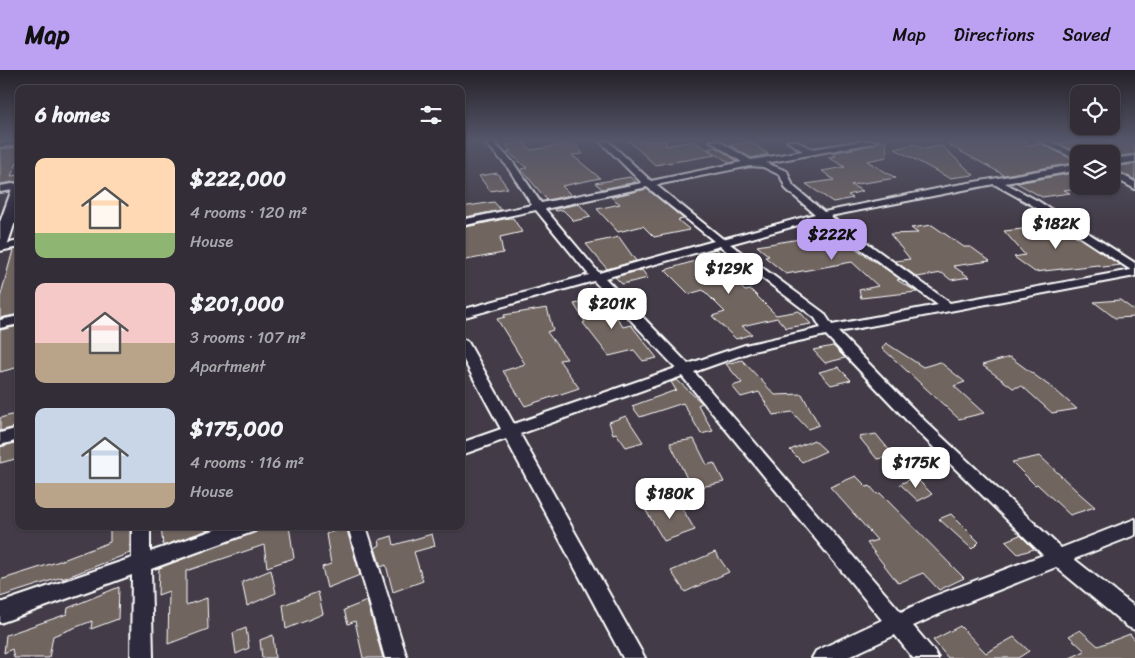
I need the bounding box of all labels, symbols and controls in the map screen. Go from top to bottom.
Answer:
text: Map [25,14,69,56]
text: Map [893,19,926,51]
text: Directions [954,19,1035,51]
text: Saved [1063,19,1110,51]
map controls [1070,85,1120,195]
button: locate [1070,85,1120,135]
text: 6 homes [35,96,110,134]
icon: filters [417,101,445,129]
button: layers [1070,145,1120,195]
text: $222,000 [190,160,286,198]
icon: home [75,178,135,238]
text: 4 rooms · 120 m² [190,198,307,227]
pin: $182K [1021,208,1091,250]
text: $182K [1033,209,1079,238]
pin: $222K [797,218,867,261]
text: $222K [808,220,856,249]
text: House [190,227,233,256]
pin: $129K [694,252,764,295]
text: $129K [706,254,752,283]
text: $201,000 [190,285,284,323]
pin: $201K [577,288,647,330]
text: $201K [589,289,635,318]
icon: home [75,303,135,363]
text: 3 rooms · 107 m² [190,323,306,352]
text: Apartment [190,352,266,381]
text: $175,000 [190,410,283,448]
icon: home [75,428,135,488]
pin: $175K [881,446,951,489]
text: 4 rooms · 116 m² [190,448,304,477]
text: $175K [893,448,939,477]
text: House [190,477,233,506]
pin: $180K [635,478,705,520]
text: $180K [646,479,694,508]

